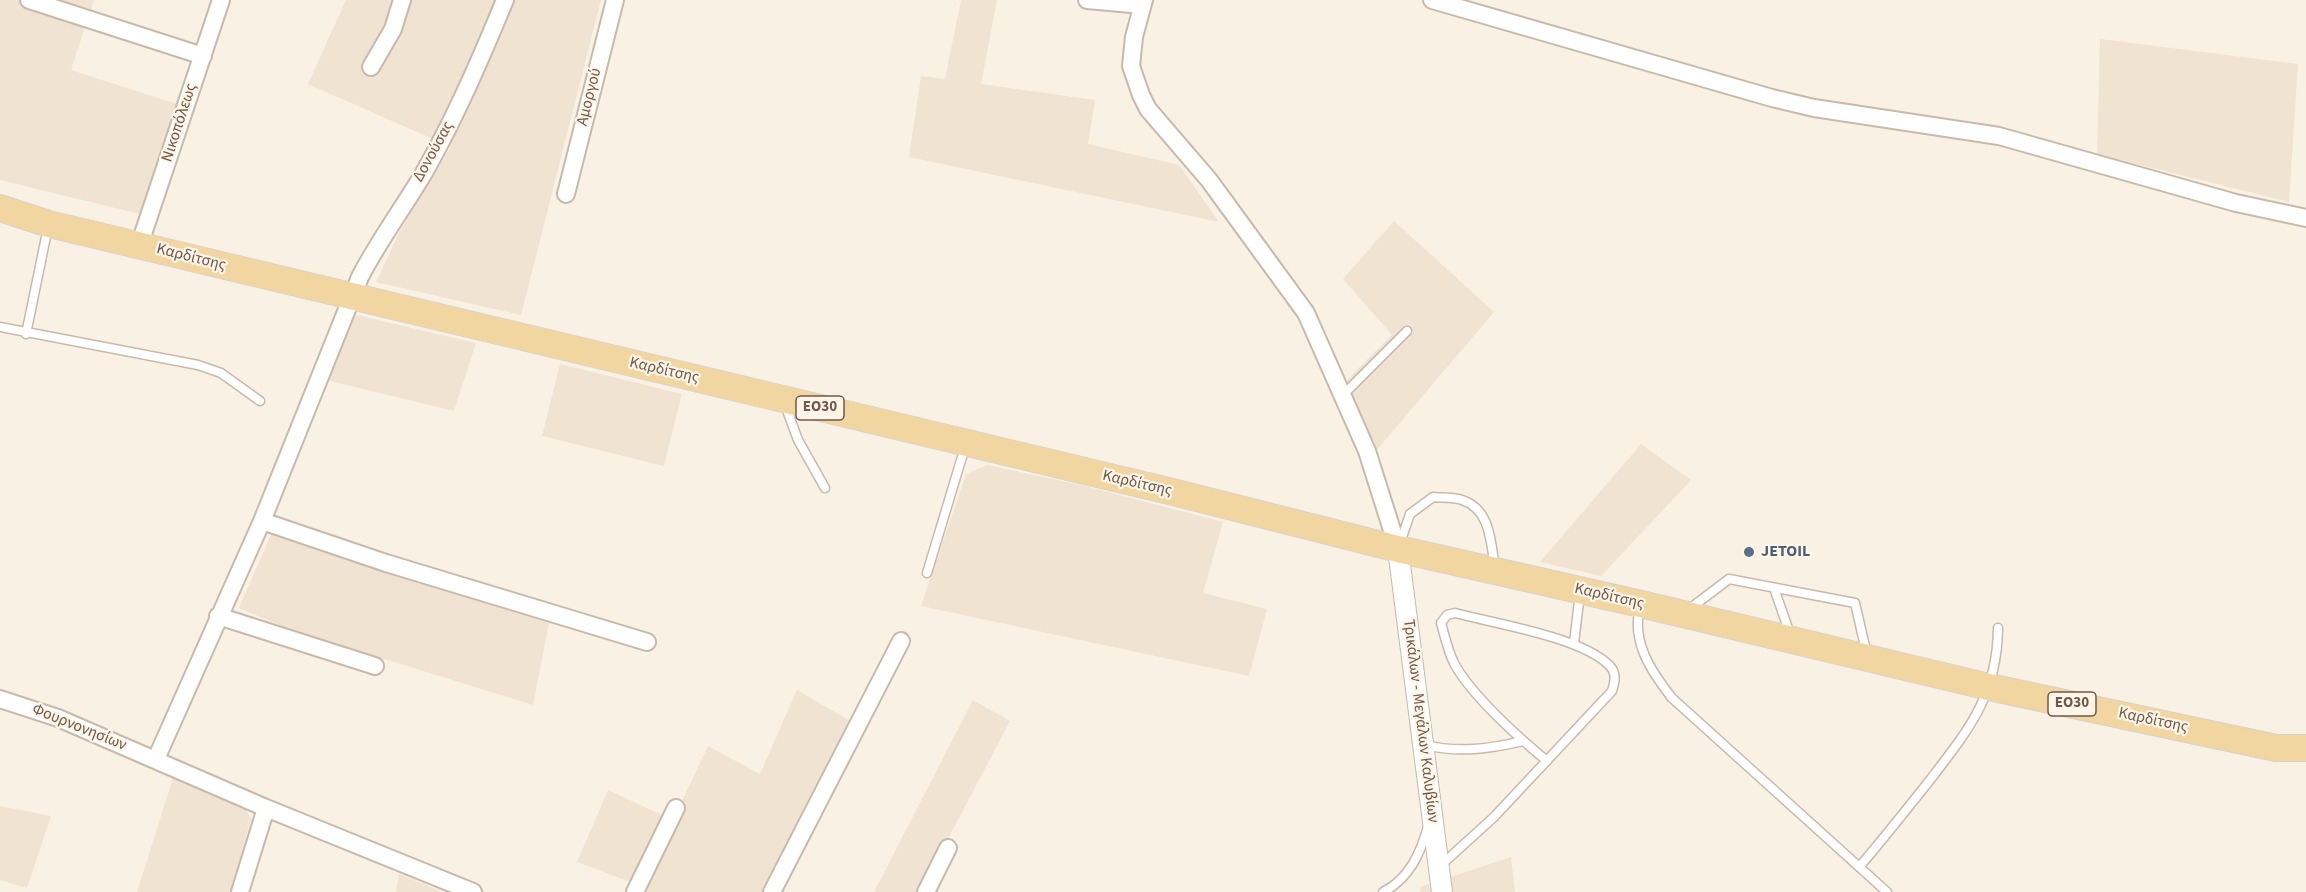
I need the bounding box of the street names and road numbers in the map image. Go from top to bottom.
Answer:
street label: Αμοργού [574,66,606,128]
street label: Νικοπόλεως [158,81,202,165]
street label: Δονούσας [409,118,459,186]
street label: Καρδίτσης [154,240,228,276]
street label: Καρδίτσης [627,354,701,388]
road number: ΕΟ30 [796,396,844,420]
street label: Καρδίτσης [1100,467,1174,501]
street label: Καρδίτσης [1572,580,1646,614]
street label: Τρικάλων - Μεγάλων Καλυβίων [1398,618,1442,824]
road number: ΕΟ30 [2048,692,2096,716]
street label: Φουρνονησίων [29,700,129,756]
street label: Καρδίτσης [2116,704,2190,738]

